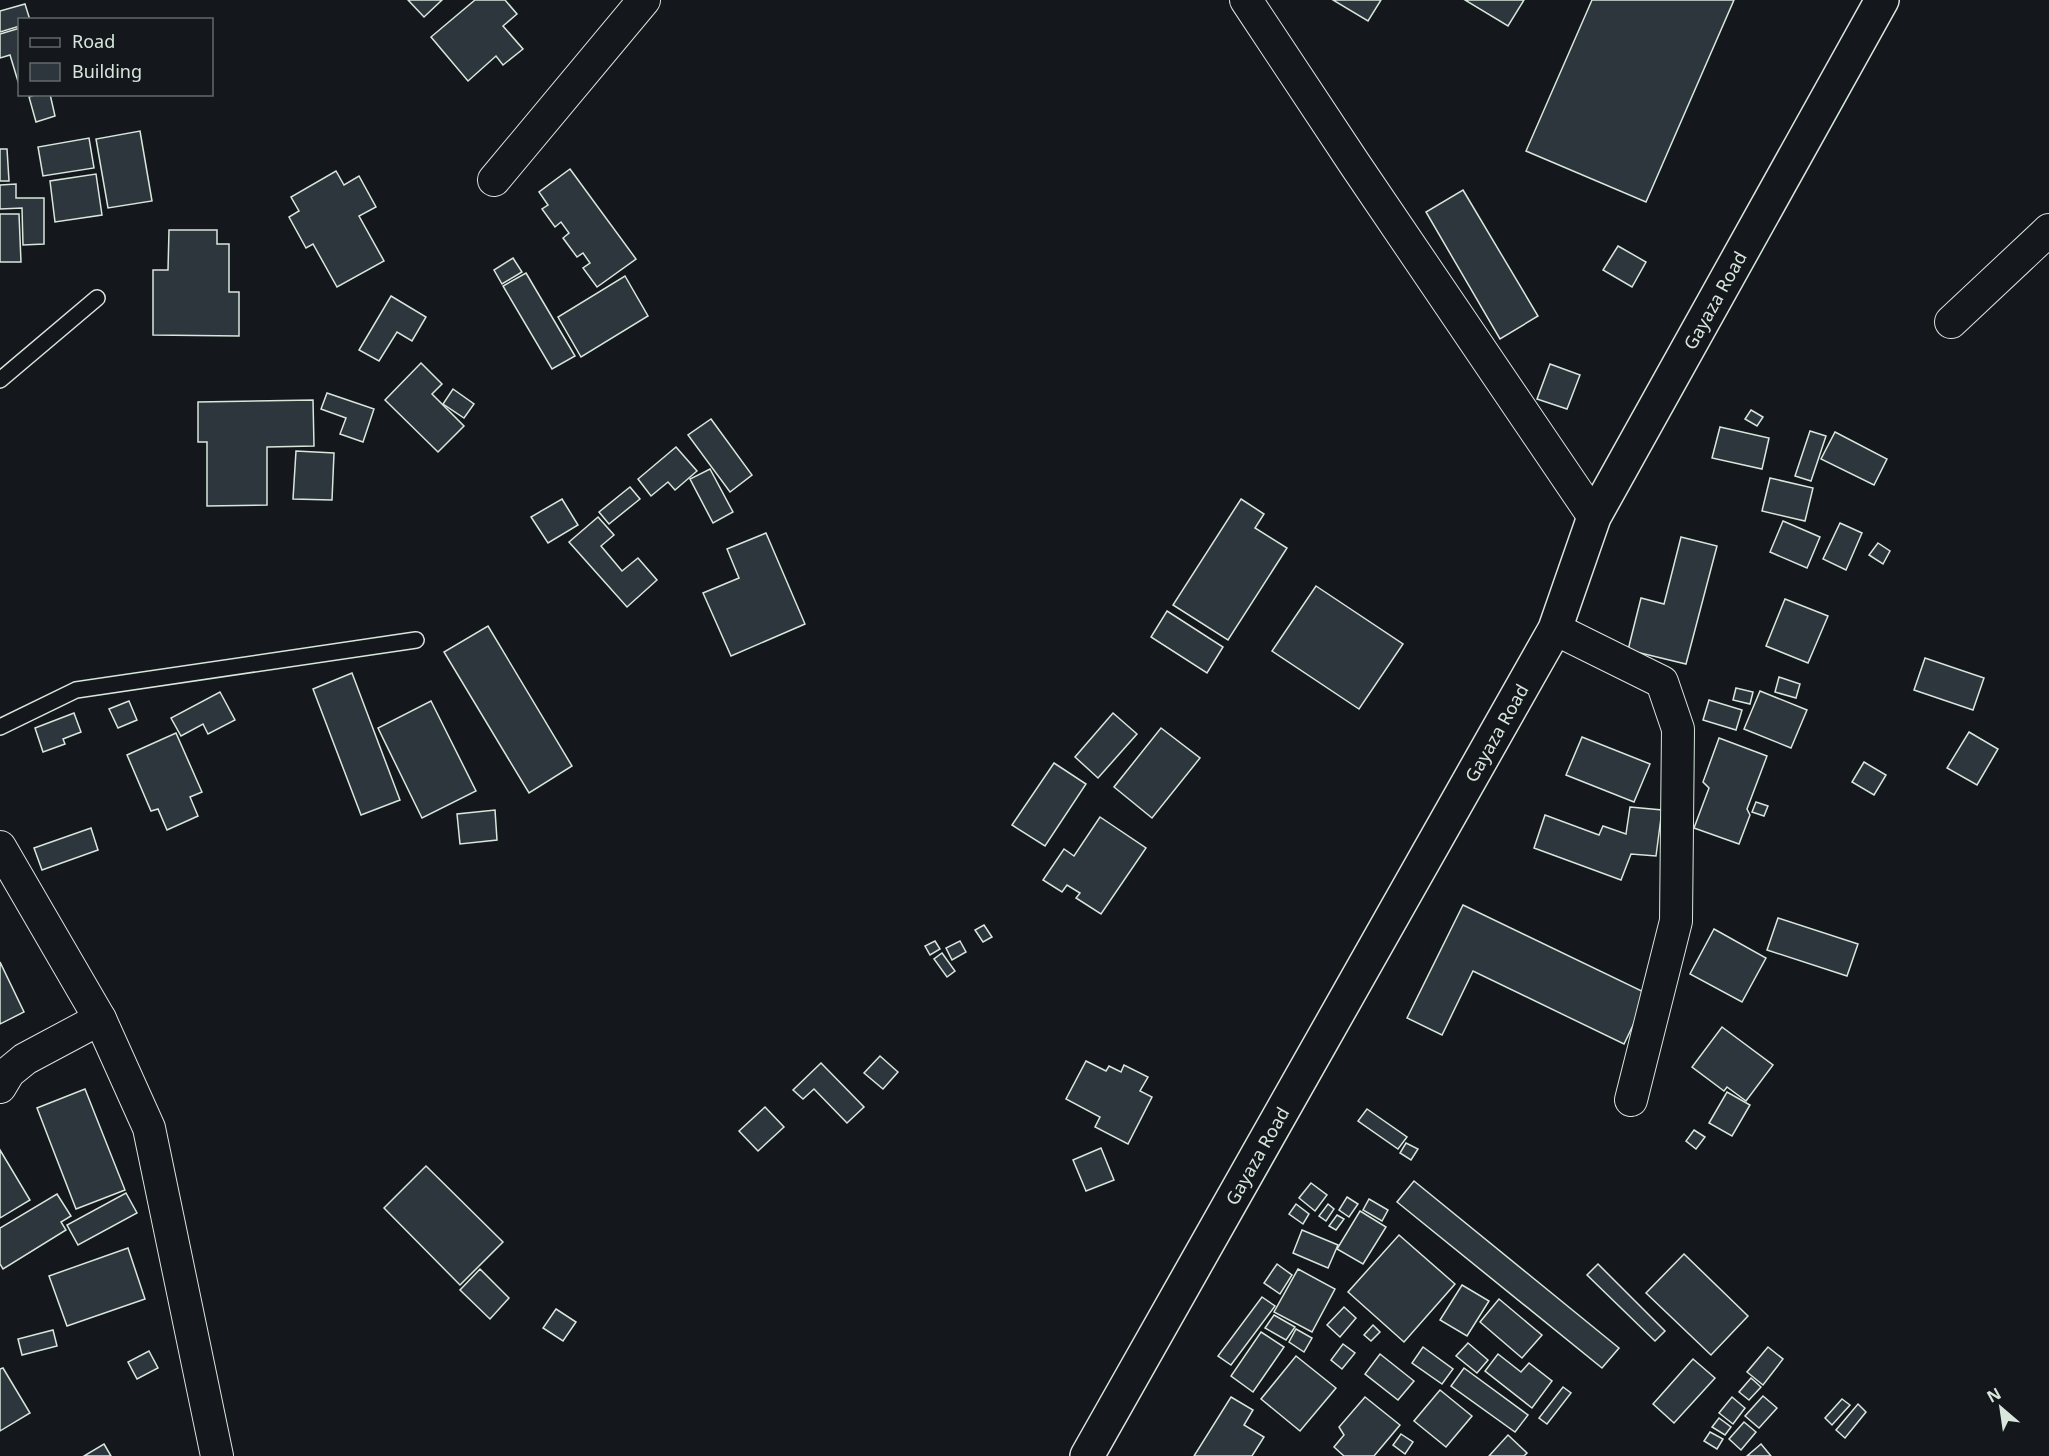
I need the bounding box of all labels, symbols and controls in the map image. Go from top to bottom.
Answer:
legend [18,18,213,96]
text: Road [72,29,115,53]
text: Building [72,59,142,83]
street label: Gayaza Road [1678,247,1752,354]
street label: Gayaza Road [1459,679,1534,786]
street label: Gayaza Road [1220,1102,1294,1209]
north arrow [1971,1378,2031,1438]
text: N [1983,1382,2005,1408]

